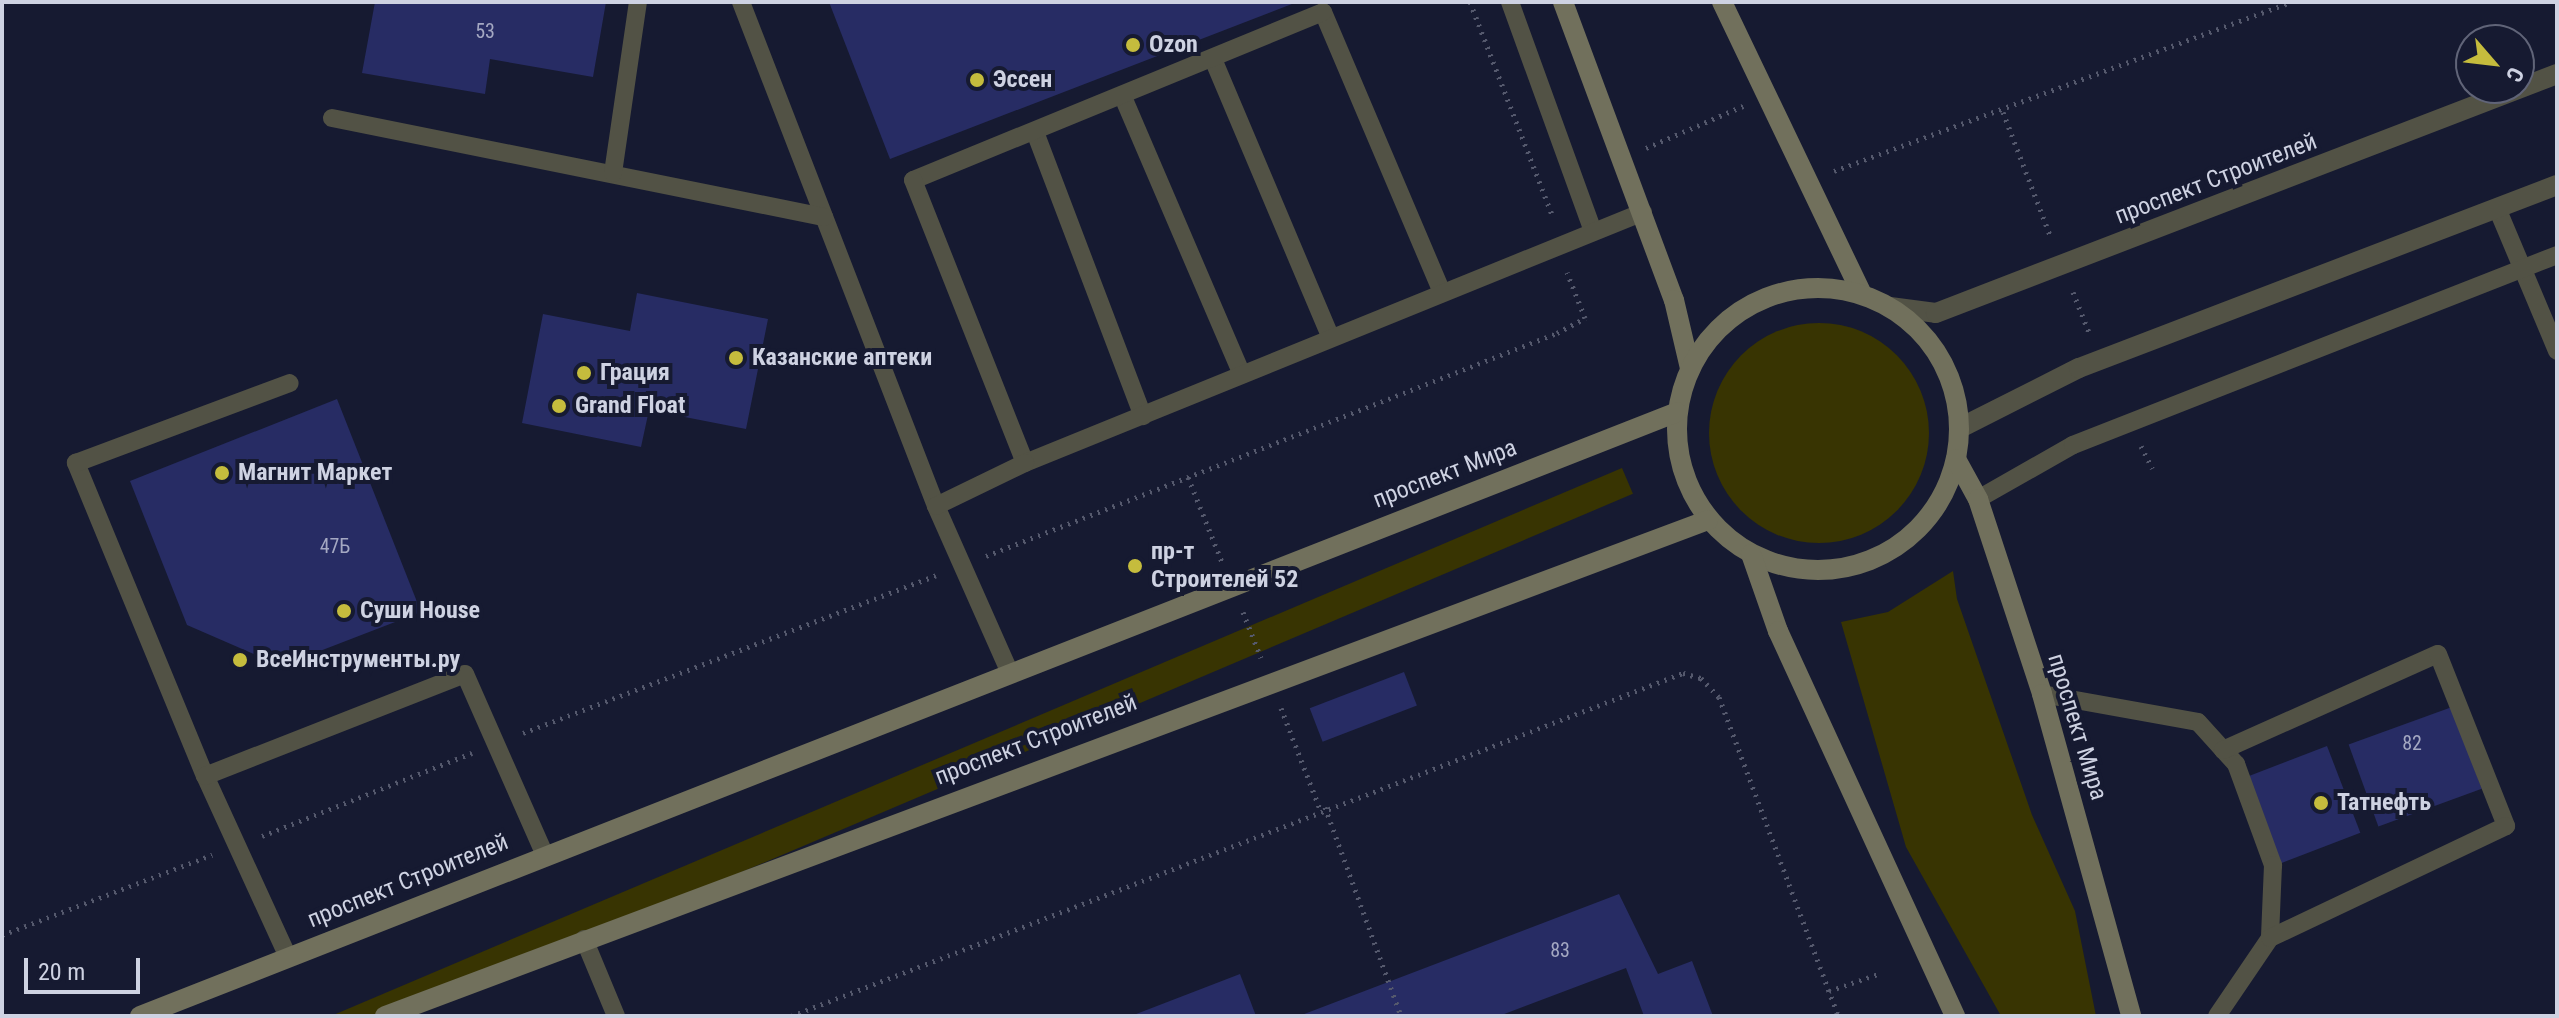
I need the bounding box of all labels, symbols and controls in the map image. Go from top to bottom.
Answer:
house number: 53 [475,19,495,43]
north arrow [2455,24,2535,104]
place label: Ozon [1149,31,1198,59]
marker: Ozon [1124,36,1142,54]
text: С [2501,63,2529,86]
place label: Эссен [993,66,1052,94]
marker: Эссен [968,71,986,89]
street label: проспект Строителей [2111,127,2321,231]
place label: Казанские аптеки [752,344,932,372]
marker: Казанские аптеки [727,349,745,367]
place label: Грация [600,359,670,387]
marker: Грация [575,364,593,382]
place label: Grand Float [575,392,685,420]
marker: Grand Float [550,397,568,415]
street label: проспект Мира [1369,433,1521,515]
place label: Магнит Маркет [238,459,392,487]
marker: Магнит Маркет [213,464,231,482]
house number: 47Б [320,534,350,558]
place label: пр-т Строителей 52 [1151,538,1298,594]
marker: пр-т Строителей 52 [1126,557,1144,575]
place label: Суши House [360,597,480,625]
marker: Суши House [335,602,353,620]
place label: ВсеИнструменты.ру [256,646,460,674]
street label: проспект Мира [2041,650,2113,804]
marker: ВсеИнструменты.ру [231,651,249,669]
street label: проспект Строителей [931,688,1141,792]
house number: 82 [2402,731,2422,755]
place label: Татнефть [2337,789,2431,817]
marker: Татнефть [2312,794,2330,812]
street label: проспект Строителей [303,828,513,934]
house number: 83 [1550,938,1570,962]
scale bar [28,942,144,992]
text: 20 m [38,958,85,986]

